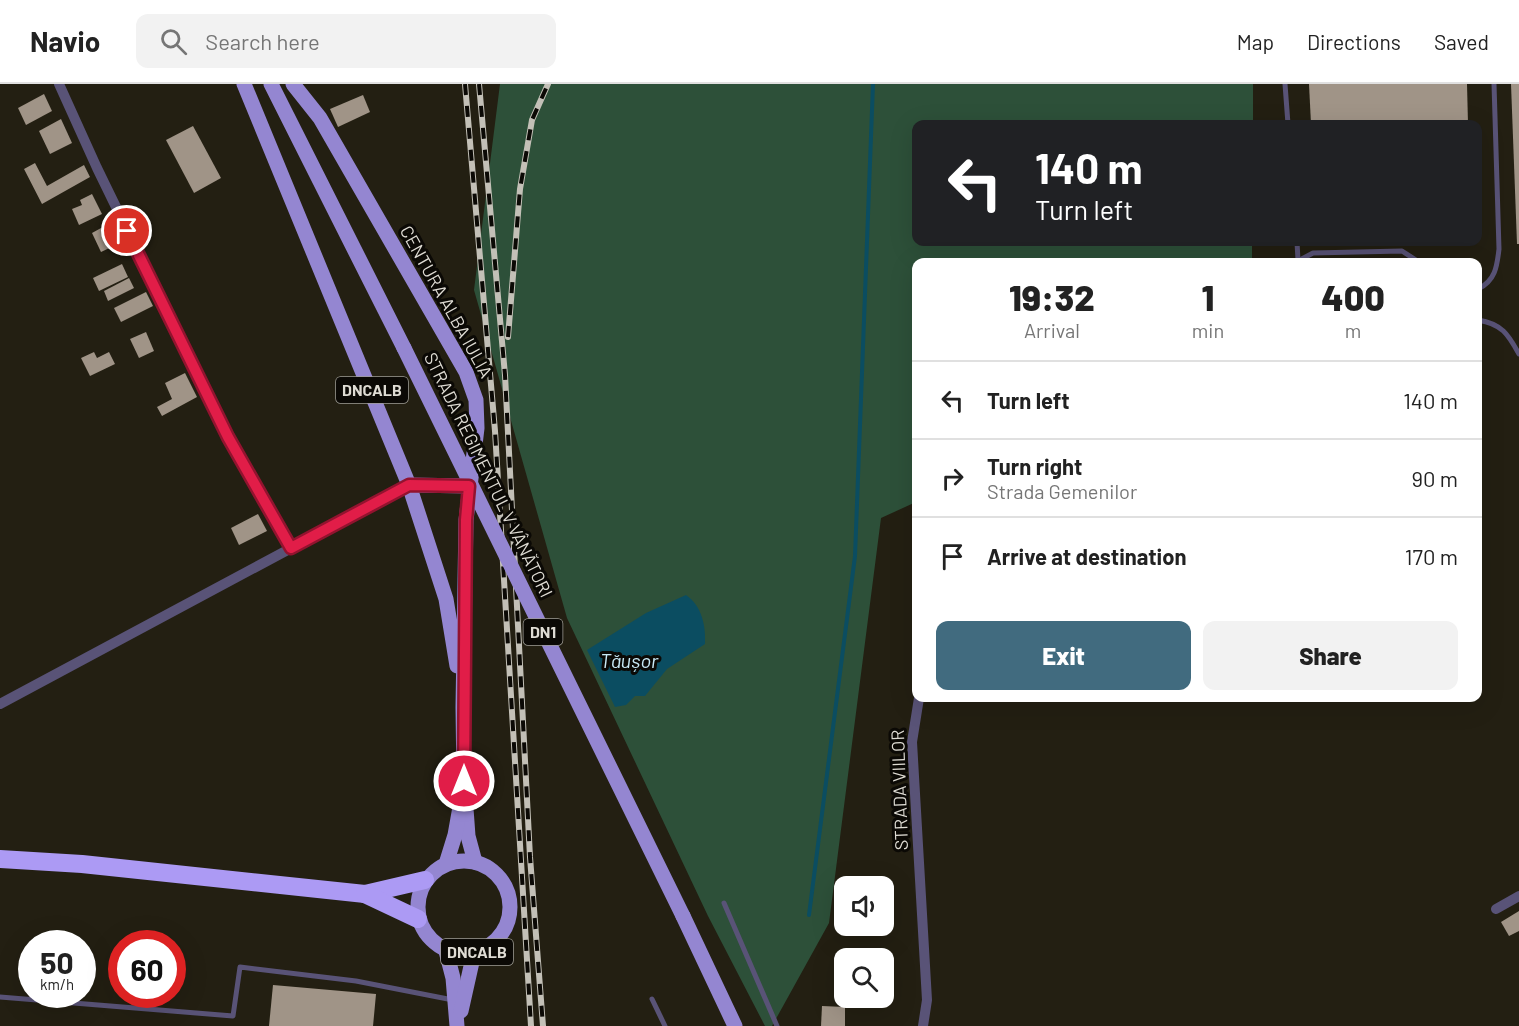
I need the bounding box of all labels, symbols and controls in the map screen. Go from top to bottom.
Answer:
search box [136,14,556,68]
text: Navio [30,24,100,58]
icon: search [157,25,190,58]
text: Search here [205,28,320,54]
text: Map [1237,29,1274,54]
text: Directions [1307,29,1401,54]
text: Saved [1434,29,1489,54]
text: 140 m [1035,142,1143,192]
icon: left [936,144,1014,222]
text: Turn left [1035,193,1133,225]
pin [101,205,152,256]
icon: arrive [110,214,143,247]
street label: CENTURA ALBA IULIA [396,221,498,382]
text: 19:32 [1009,275,1095,318]
text: 1 [1202,275,1214,318]
text: 400 [1321,275,1385,318]
text: Arrival [1024,318,1080,342]
text: min [1192,318,1224,342]
text: m [1345,318,1361,342]
street label: STRADA REGIMENTUL V VÂNĂTORI [420,349,558,601]
road number: DNCALB [336,377,408,403]
icon: left [936,384,969,417]
text: Turn left [987,387,1070,413]
text: 140 m [1403,387,1458,413]
text: Turn right [987,453,1082,479]
icon: right [936,462,969,495]
text: 90 m [1412,465,1458,491]
text: Strada Gemenilor [987,479,1137,503]
icon: arrive [936,540,969,573]
text: Arrive at destination [987,543,1186,569]
text: 170 m [1405,543,1458,569]
road number: DN1 [524,619,562,645]
button: Exit [936,621,1191,690]
button: Share [1203,621,1458,690]
water label: Tăușor [600,648,659,672]
street label: STRADA VIILOR [886,729,912,851]
position arrow [432,749,496,813]
map controls [834,876,894,1008]
button: sound [834,876,894,936]
speed limit sign: 60 [108,930,186,1008]
road number: DNCALB [441,939,513,965]
text: 50 [40,944,74,980]
button: search [834,948,894,1008]
text: km/h [40,975,74,993]

